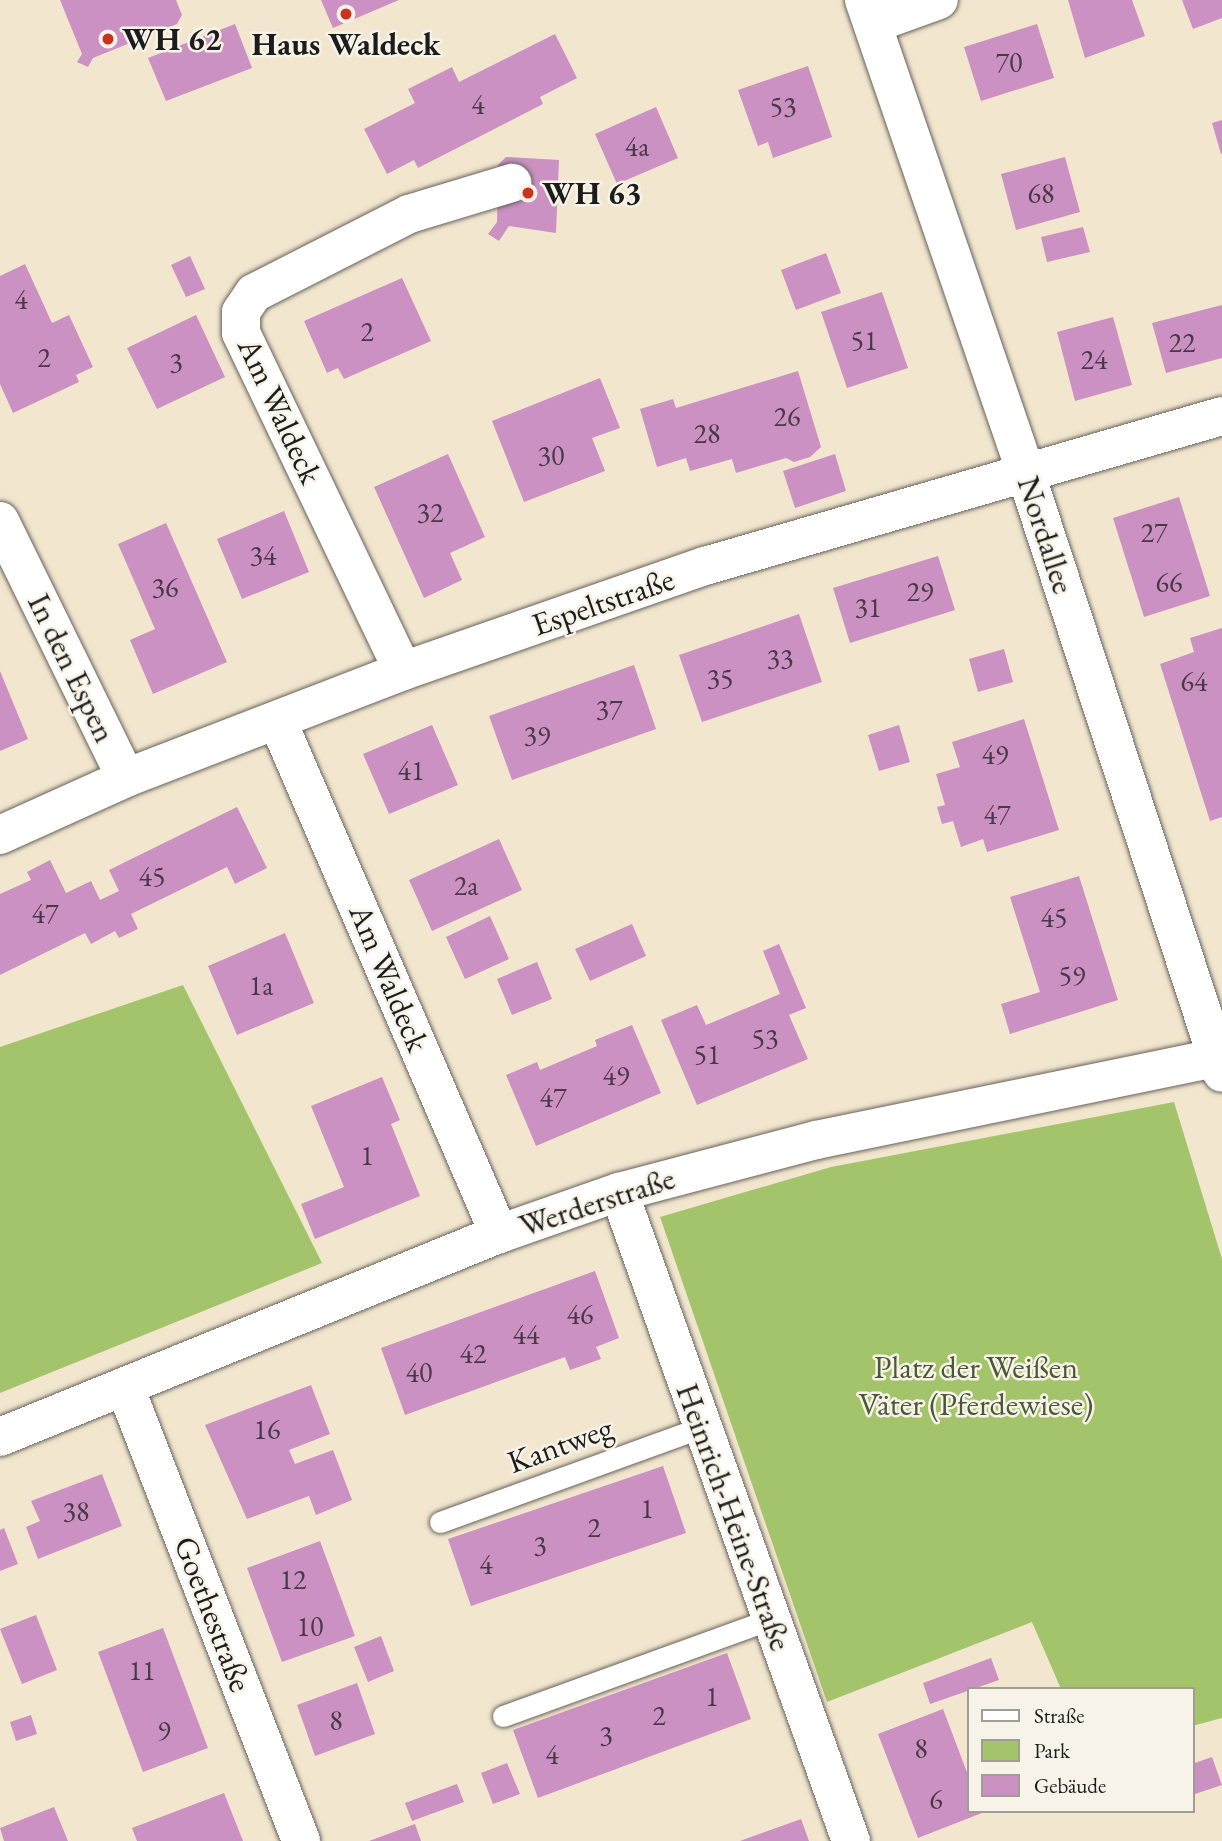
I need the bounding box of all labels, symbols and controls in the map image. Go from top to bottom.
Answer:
marker: Haus Waldeck [338,6,354,22]
place label: WH 62 [122,20,222,58]
place label: Haus Waldeck [252,25,440,63]
marker: WH 62 [100,31,116,47]
house number: 70 [996,45,1022,79]
house number: 4 [471,87,485,121]
house number: 53 [770,89,796,123]
house number: 4a [625,129,649,163]
place label: WH 63 [542,174,642,212]
house number: 68 [1028,176,1054,210]
marker: WH 63 [520,185,536,201]
house number: 4 [14,282,28,316]
house number: 2 [360,314,374,348]
house number: 51 [851,323,877,357]
house number: 22 [1169,325,1195,359]
street label: Am Waldeck [230,332,330,490]
house number: 2 [37,340,51,374]
house number: 24 [1081,342,1107,376]
house number: 3 [169,345,183,379]
house number: 26 [774,399,800,433]
house number: 28 [694,416,720,450]
house number: 30 [538,438,564,472]
street label: Nordallee [1009,472,1083,598]
house number: 32 [417,495,443,529]
house number: 27 [1141,515,1167,549]
house number: 34 [250,538,276,572]
street label: Espeltstraße [527,560,679,644]
house number: 66 [1156,565,1182,599]
house number: 36 [152,570,178,604]
house number: 29 [907,574,933,608]
street label: In den Espen [20,587,124,749]
house number: 31 [855,590,881,624]
house number: 33 [767,641,793,675]
house number: 35 [707,661,733,695]
house number: 64 [1181,664,1207,698]
house number: 37 [596,692,622,726]
house number: 39 [524,718,550,752]
house number: 49 [982,737,1008,771]
house number: 41 [398,753,424,787]
house number: 47 [984,797,1010,831]
house number: 45 [139,859,165,893]
house number: 2a [454,868,478,902]
house number: 47 [32,896,58,930]
street label: Am Waldeck [341,899,437,1057]
house number: 45 [1041,900,1067,934]
house number: 59 [1059,958,1085,992]
house number: 1a [249,968,273,1002]
house number: 53 [752,1021,778,1055]
house number: 51 [694,1037,720,1071]
house number: 49 [603,1058,629,1092]
house number: 47 [540,1080,566,1114]
house number: 1 [360,1138,374,1172]
street label: Werderstraße [514,1159,680,1245]
house number: 46 [567,1297,593,1331]
house number: 44 [513,1317,539,1351]
house number: 42 [460,1336,486,1370]
park label: Platz der Weißen Väter (Pferdewiese) [859,1349,1093,1424]
house number: 40 [406,1355,432,1389]
street label: Heinrich-Heine-Straße [668,1378,800,1656]
street label: Kantweg [502,1408,618,1482]
house number: 16 [254,1412,280,1446]
house number: 1 [640,1491,654,1525]
house number: 38 [63,1494,89,1528]
house number: 2 [587,1510,601,1544]
house number: 3 [533,1528,547,1562]
street label: Goethestraße [166,1531,260,1697]
house number: 4 [479,1547,493,1581]
house number: 12 [280,1562,306,1596]
house number: 10 [297,1609,323,1643]
house number: 11 [129,1653,155,1687]
house number: 1 [705,1679,719,1713]
legend [967,1687,1194,1813]
house number: 2 [652,1698,666,1732]
text: Straße [1034,1702,1085,1729]
house number: 8 [329,1703,343,1737]
house number: 9 [157,1713,171,1747]
house number: 3 [599,1718,613,1752]
house number: 8 [914,1731,928,1765]
house number: 4 [545,1737,559,1771]
text: Park [1034,1737,1070,1764]
text: Gebäude [1034,1772,1106,1799]
house number: 6 [929,1782,943,1816]

